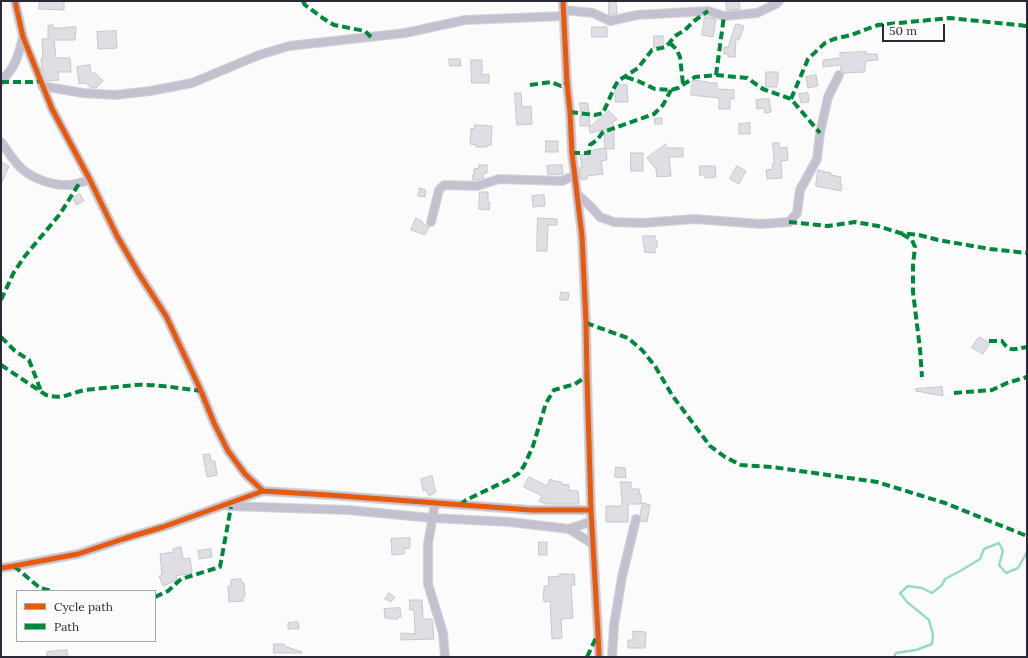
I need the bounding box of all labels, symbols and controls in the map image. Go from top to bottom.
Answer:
scale bar [884,16,947,42]
text: 50 m [889,23,917,38]
legend [16,590,156,642]
text: Cycle path [54,599,113,614]
text: Path [54,619,79,634]

